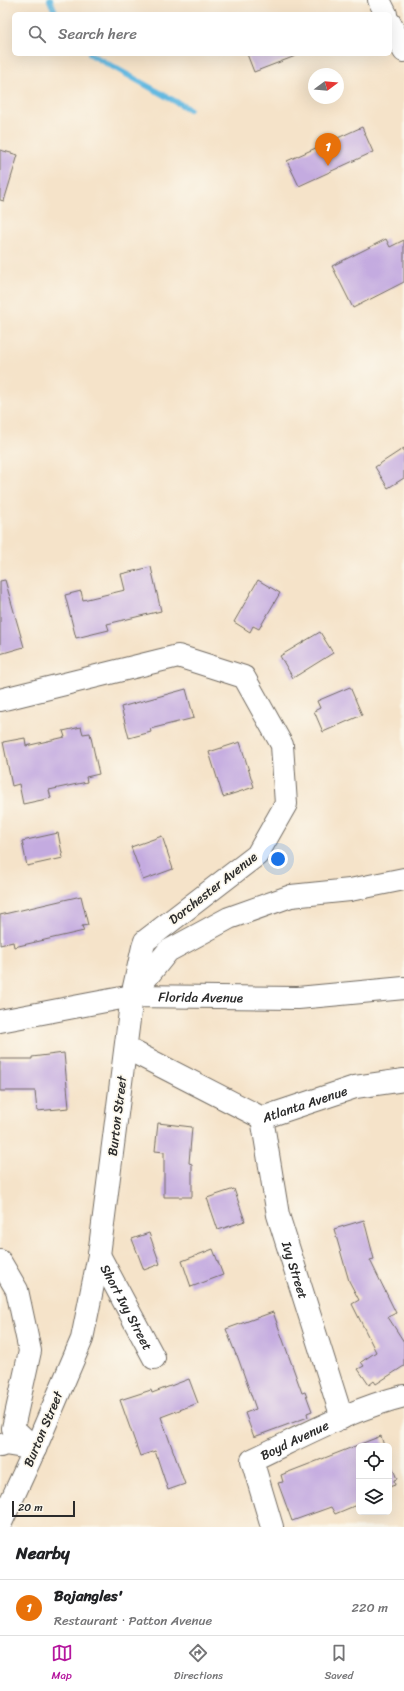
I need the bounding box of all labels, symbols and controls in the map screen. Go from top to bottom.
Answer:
search box [12,12,392,56]
text: Search here [58,21,137,47]
icon: search [26,23,48,45]
north arrow [308,68,344,104]
pin: 1 [315,133,341,166]
street label: Dorchester Avenue [163,846,263,930]
your location [268,849,288,869]
street label: Florida Avenue [158,985,243,1009]
street label: Burton Street [101,1074,133,1157]
street label: Atlanta Avenue [258,1079,351,1129]
street label: Ivy Street [275,1237,315,1302]
street label: Short Ivy Street [94,1260,159,1355]
street label: Burton Street [17,1387,70,1471]
street label: Boyd Avenue [256,1413,333,1466]
map controls [356,1443,392,1515]
button: locate [356,1443,392,1479]
button: layers [356,1479,392,1515]
text: 20 m [18,1498,43,1517]
scale bar [12,1499,75,1518]
text: Nearby [16,1538,70,1568]
text: Bojangles' [54,1583,123,1609]
text: 1 [26,1596,32,1619]
text: 220 m [351,1596,388,1619]
text: Restaurant · Patton Avenue [54,1609,212,1632]
tab: Map [51,1642,73,1685]
tab: Directions [174,1642,223,1685]
tab: Saved [324,1642,353,1685]

